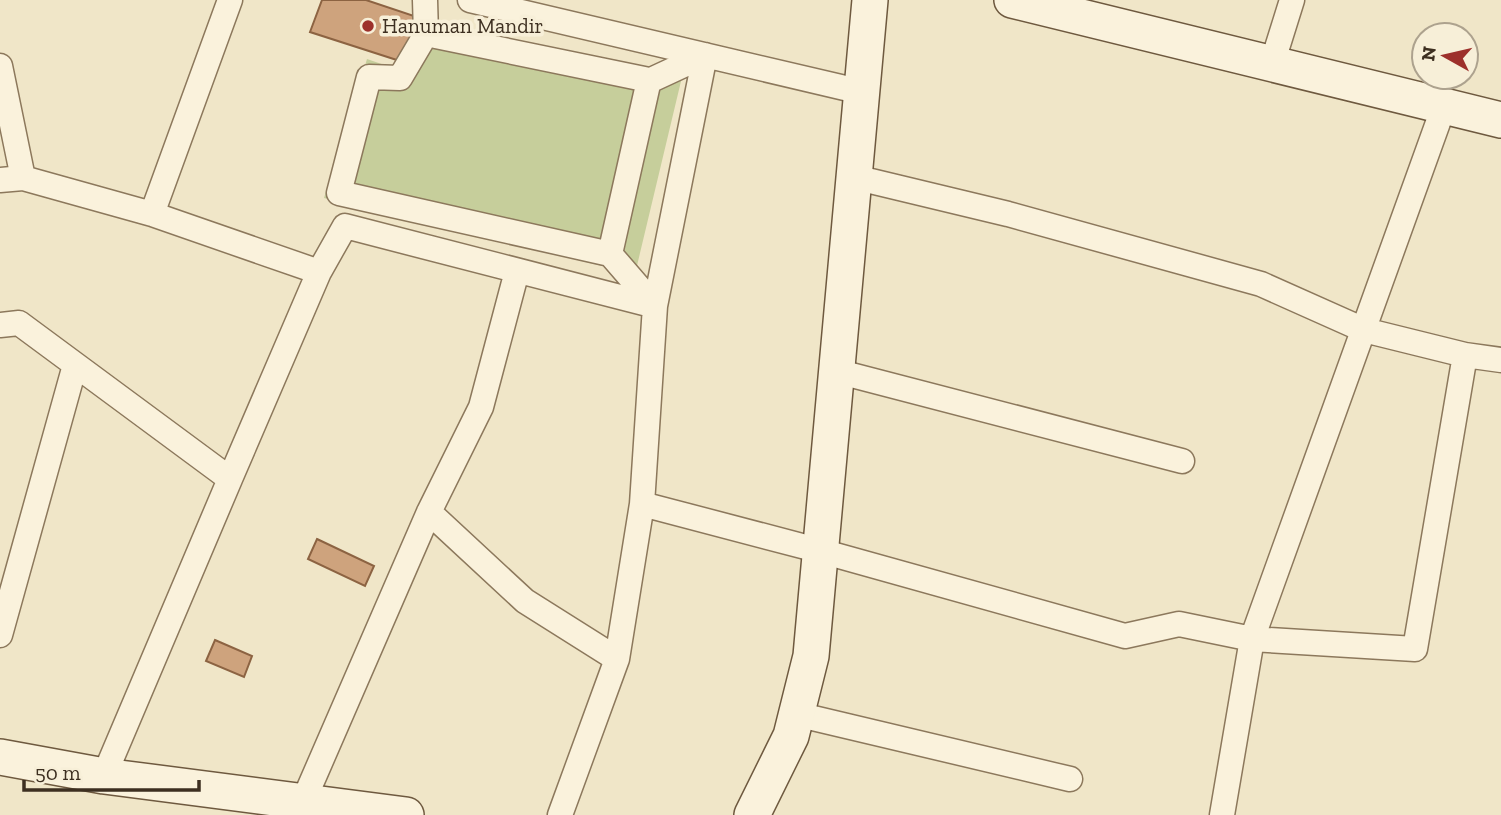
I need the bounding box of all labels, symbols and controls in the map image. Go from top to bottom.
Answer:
place label: Hanuman Mandir [382,13,543,38]
marker: Hanuman Mandir [360,18,376,34]
north arrow [1410,21,1480,91]
text: N [1416,45,1441,62]
scale bar [24,748,200,792]
text: 50 m [35,760,81,785]

